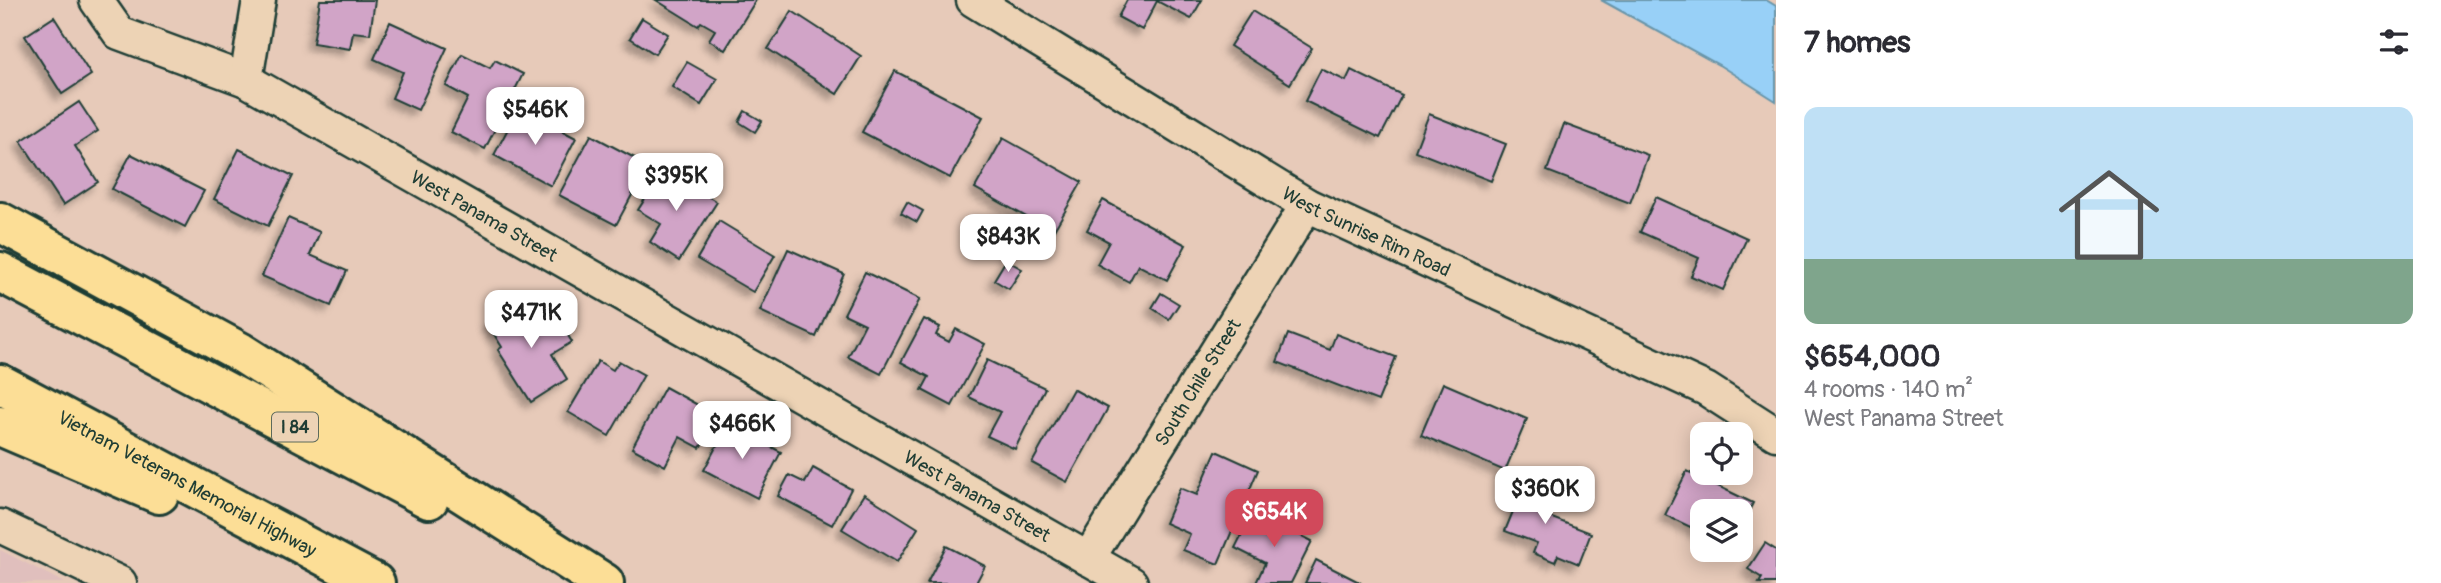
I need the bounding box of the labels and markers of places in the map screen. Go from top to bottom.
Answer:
pin: $546K [486,88,584,147]
pin: $395K [627,154,725,213]
pin: $843K [959,215,1057,274]
pin: $471K [482,290,580,350]
pin: $466K [693,402,791,461]
pin: $360K [1496,466,1594,526]
pin: $654K [1225,490,1323,549]

